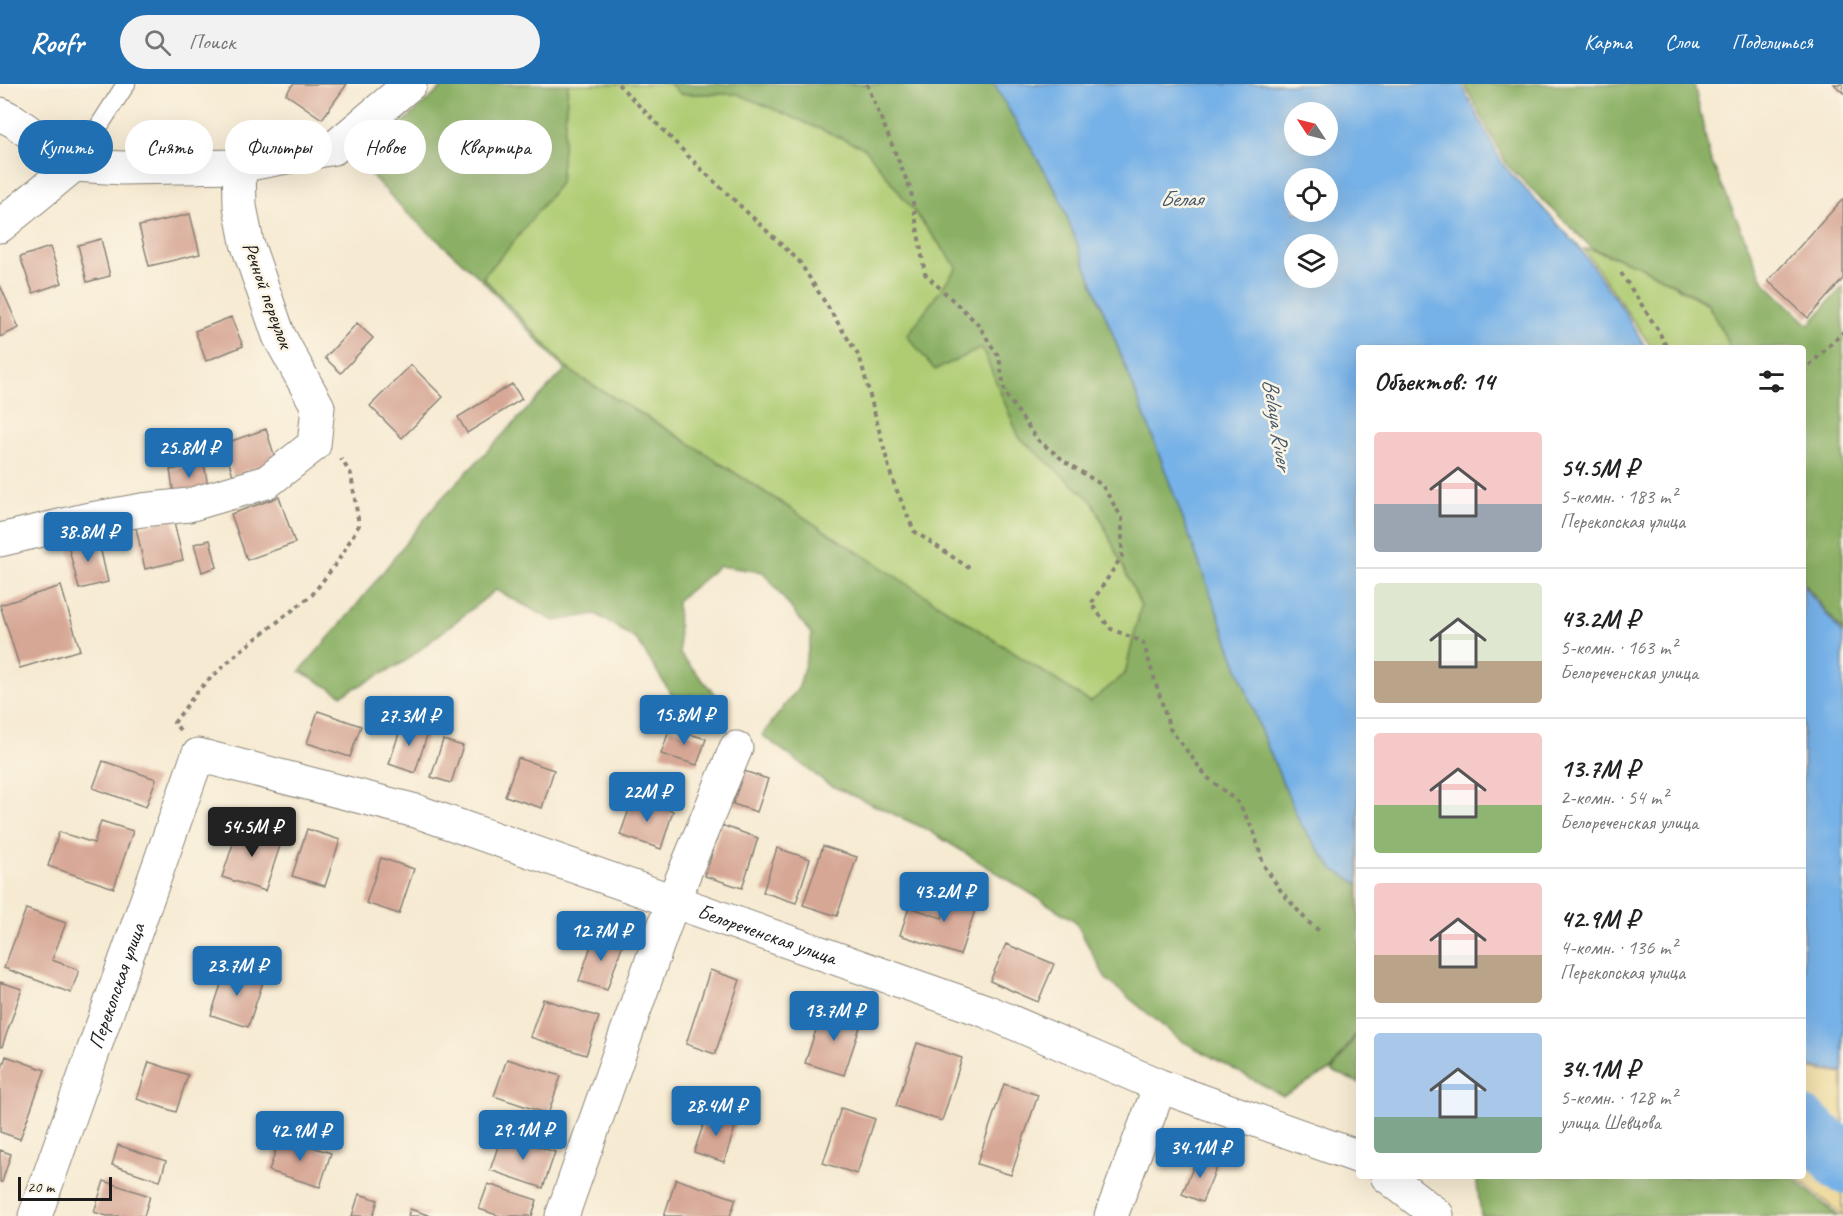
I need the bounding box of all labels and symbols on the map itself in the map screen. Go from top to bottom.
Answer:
north arrow [1284,102,1338,156]
water label: Белая [1160,185,1206,213]
street label: Речной переулок [237,238,300,354]
water label: Belaya River [1256,377,1299,476]
pin: 25.8M ₽ [134,428,244,479]
pin: 38.8M ₽ [33,512,143,563]
pin: 15.8M ₽ [629,695,739,746]
pin: 27.3M ₽ [354,696,464,747]
pin: 22M ₽ [605,772,689,823]
pin: 54.5M ₽ [197,807,307,858]
pin: 43.2M ₽ [889,872,999,923]
street label: Белореченская улица [694,898,842,971]
pin: 12.7M ₽ [546,911,656,962]
street label: Перекопская улица [82,918,151,1052]
pin: 23.7M ₽ [182,946,292,997]
pin: 13.7M ₽ [779,991,889,1042]
pin: 28.4M ₽ [661,1086,771,1137]
pin: 29.1M ₽ [468,1110,578,1161]
pin: 42.9M ₽ [245,1111,355,1162]
pin: 34.1M ₽ [1145,1128,1255,1179]
scale bar [18,1174,112,1202]

